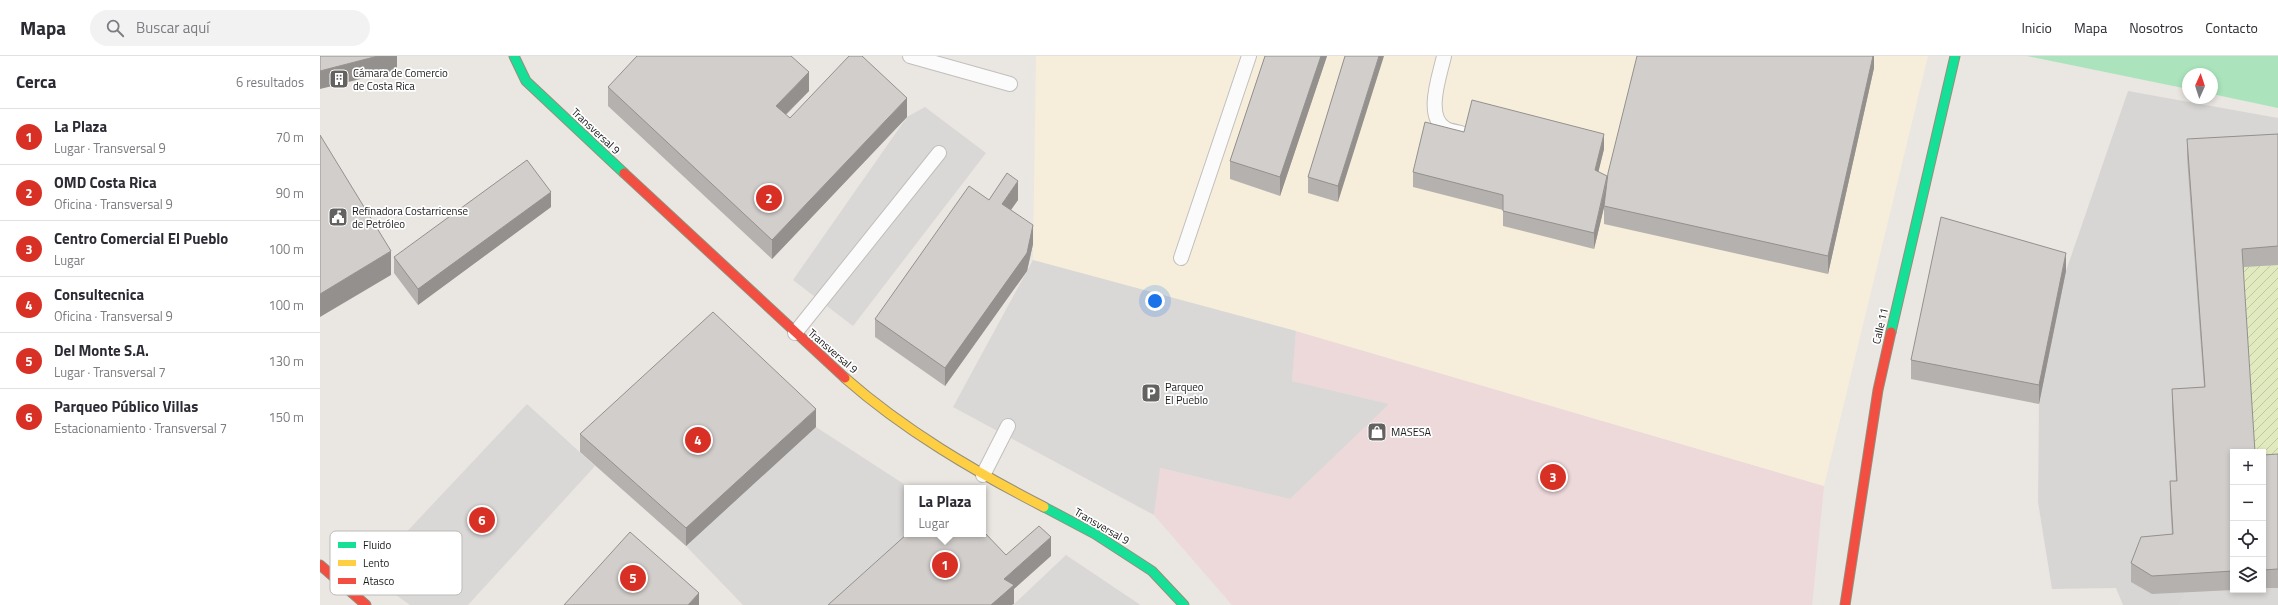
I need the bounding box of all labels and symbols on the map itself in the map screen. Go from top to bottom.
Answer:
place label: Cámara de Comercio de Costa Rica [353,65,448,94]
building icon: Cámara de Comercio de Costa Rica [328,68,350,90]
north arrow [2182,68,2218,104]
street label: Transversal 9 [568,104,624,158]
pin: 2 [756,183,782,213]
place label: Refinadora Costarricense de Petróleo [352,203,469,232]
public building icon: Refinadora Costarricense de Petróleo [327,206,349,228]
your location [1145,291,1165,311]
street label: Calle 11 [1868,306,1892,346]
street label: Transversal 9 [805,325,861,377]
place label: Parqueo El Pueblo [1165,379,1208,408]
parking icon: Parqueo El Pueblo [1140,382,1162,404]
shop icon: MASESA [1366,421,1388,443]
place label: MASESA [1391,424,1432,440]
pin: 4 [685,425,711,455]
pin: 3 [1540,462,1566,492]
street label: Transversal 9 [1071,504,1133,548]
pin: 6 [469,505,495,535]
legend [330,531,462,595]
text: Fluido [363,537,391,553]
pin: 1 [932,550,958,580]
text: Lento [363,555,390,571]
pin: 5 [620,563,646,593]
text: Atasco [363,573,395,589]

